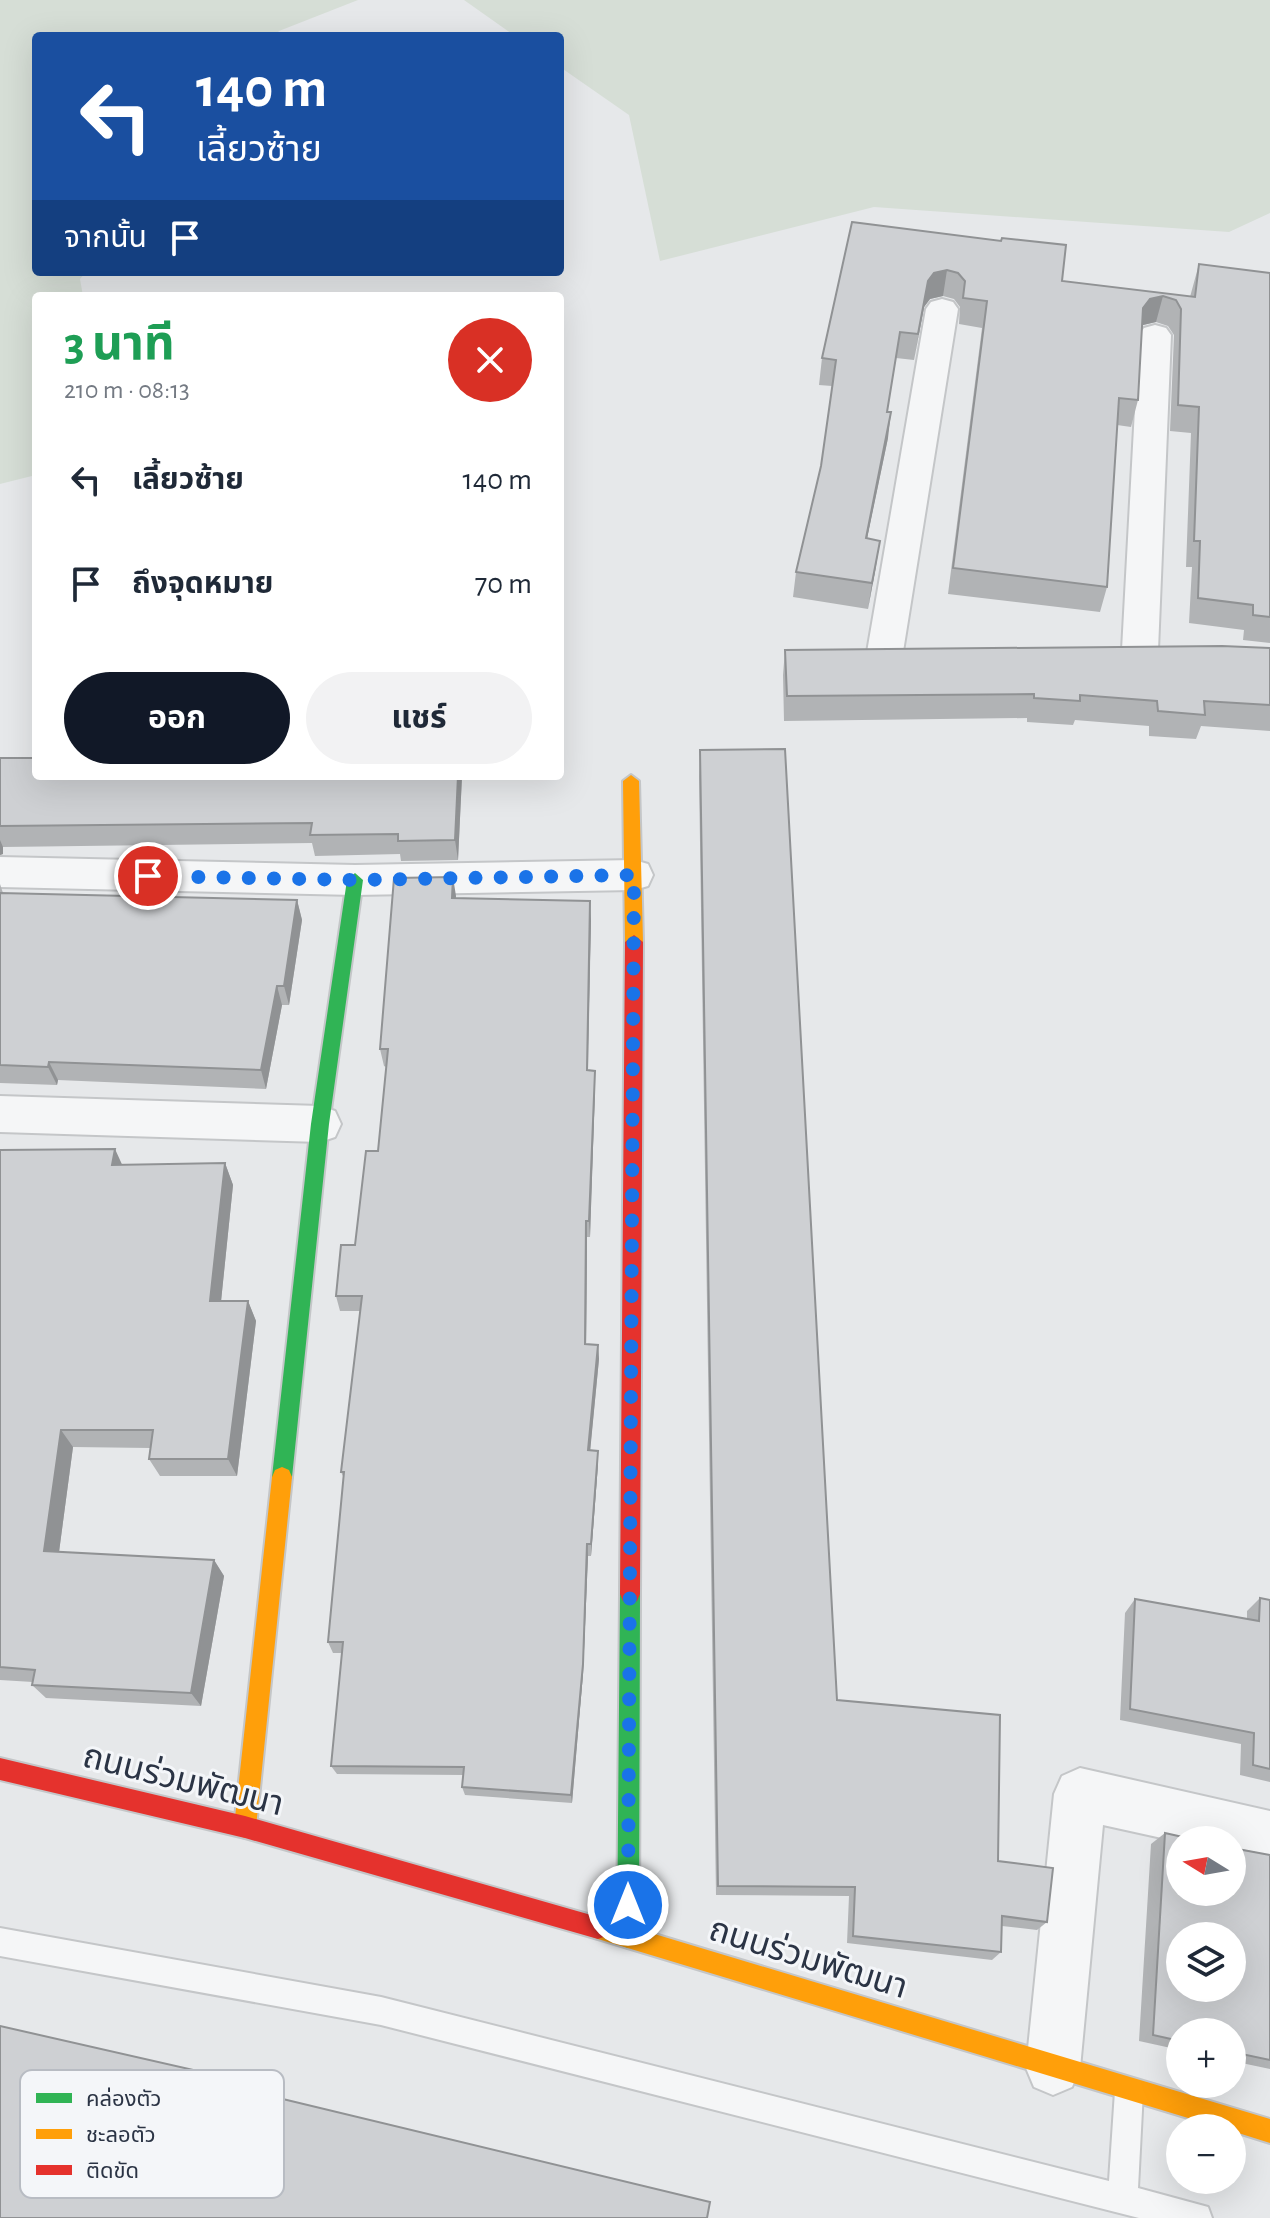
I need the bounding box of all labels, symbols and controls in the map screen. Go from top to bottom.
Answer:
text: 140 m [196,61,327,117]
icon: left [64,64,168,168]
text: เลี้ยวซ้าย [196,132,322,168]
icon: arrive [163,216,207,260]
text: จากนั้น [64,223,147,253]
button: close [448,318,532,402]
text: 3 นาที [64,321,175,369]
text: 210 m · 08:13 [64,377,190,403]
icon: left [64,458,108,502]
text: เลี้ยวซ้าย [132,465,244,495]
text: 140 m [462,465,532,495]
icon: arrive [64,562,108,606]
text: ถึงจุดหมาย [132,569,273,599]
text: 70 m [475,569,532,599]
button: ออก [64,672,290,764]
button: แชร์ [306,672,532,764]
pin [114,842,182,910]
icon: arrive [126,854,170,898]
street label: ถนนร่วมพัฒนา [79,1737,287,1822]
north arrow [1166,1826,1246,1906]
map controls [1166,1826,1246,2194]
position arrow [586,1863,670,1947]
street label: ถนนร่วมพัฒนา [705,1910,912,2005]
button: layers [1166,1922,1246,2002]
button: + [1166,2018,1246,2098]
legend [20,2070,284,2198]
text: คล่องตัว [86,2087,161,2110]
button: − [1166,2114,1246,2194]
text: ชะลอตัว [86,2124,156,2146]
text: ติดขัด [86,2160,139,2182]

